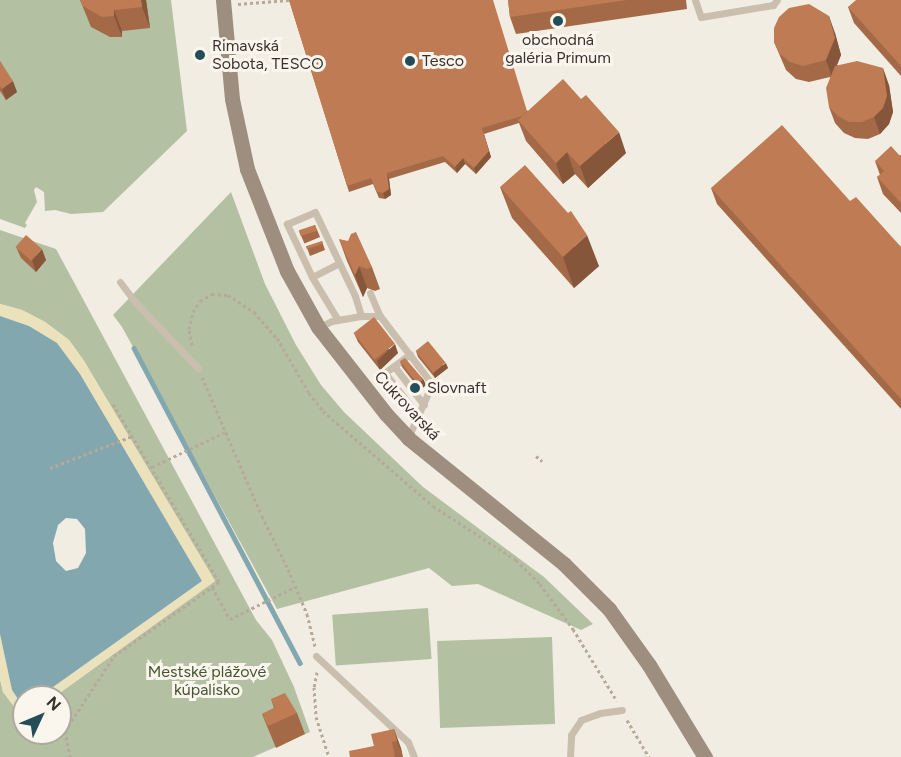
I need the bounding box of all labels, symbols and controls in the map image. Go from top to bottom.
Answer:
marker: obchodná galéria Primum [551,14,565,28]
place label: obchodná galéria Primum [505,30,611,68]
place label: Rimavská Sobota, TESCO [212,36,324,74]
marker: Rimavská Sobota, TESCO [193,48,207,62]
place label: Tesco [422,51,464,71]
marker: Tesco [403,54,417,68]
street label: Cukrovarská [370,367,444,445]
place label: Slovnaft [427,378,487,398]
marker: Slovnaft [408,381,422,395]
park label: Mestské plážové kúpalisko [148,662,266,700]
north arrow [12,685,72,745]
text: N [43,692,65,715]

